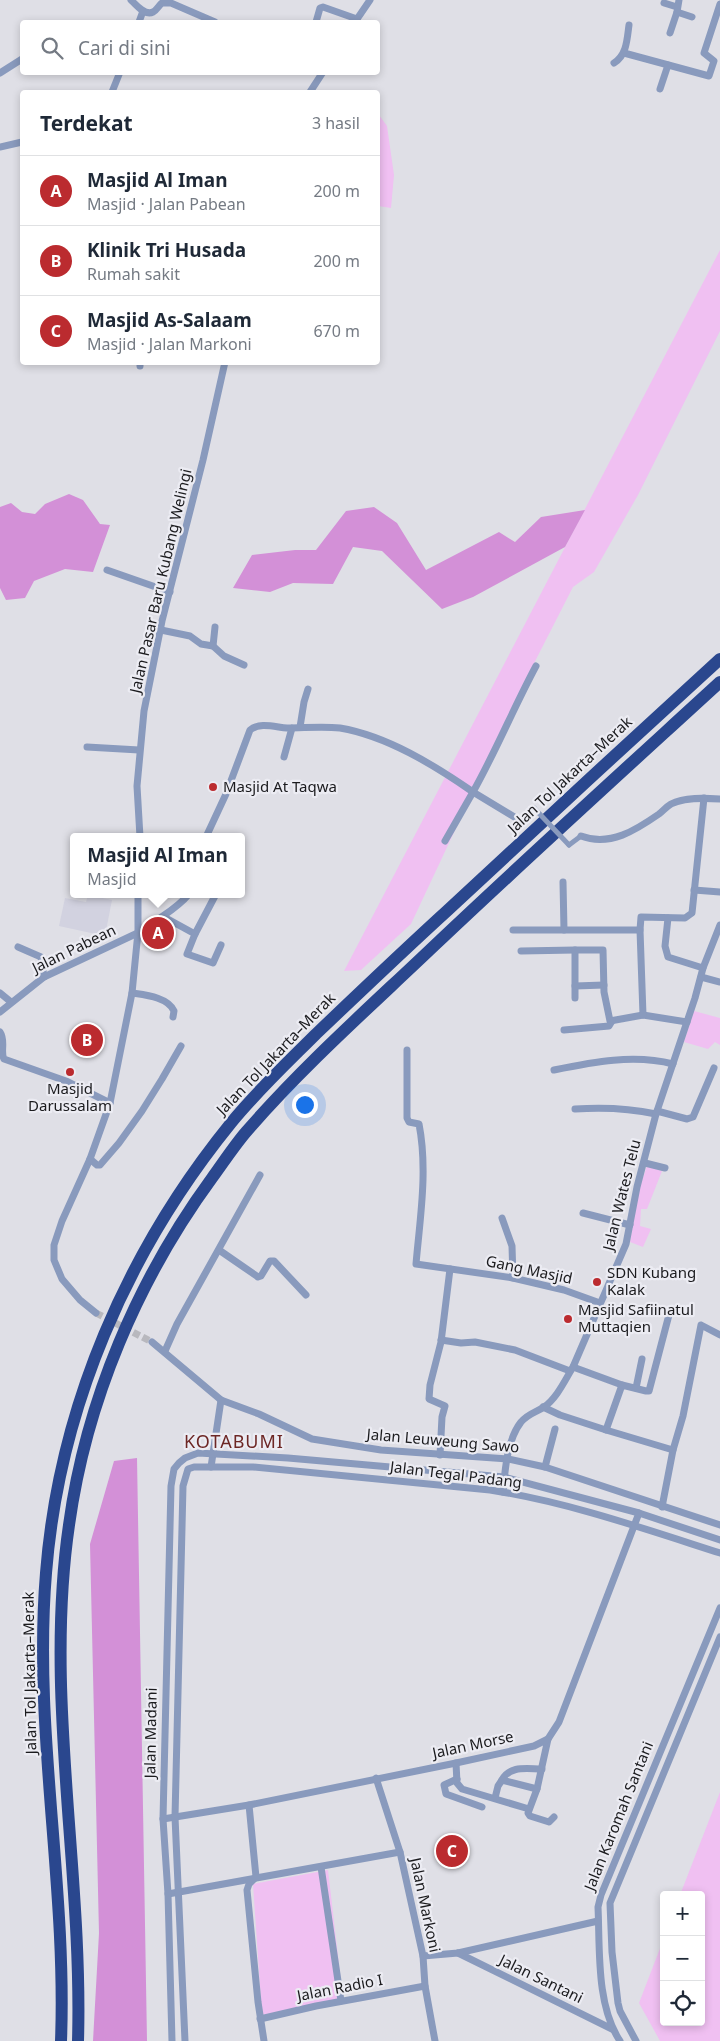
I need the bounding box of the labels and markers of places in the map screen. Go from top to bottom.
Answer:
place label: Masjid At Taqwa [223,776,337,796]
marker: Masjid At Taqwa [207,781,219,793]
pin: A [142,914,174,952]
pin: B [71,1021,103,1059]
marker: Masjid Darussalam [64,1066,76,1078]
place label: Masjid Darussalam [28,1078,112,1115]
place label: SDN Kubang Kalak [607,1262,696,1299]
marker: SDN Kubang Kalak [591,1276,603,1288]
place label: Masjid Safiinatul Muttaqien [578,1299,694,1336]
marker: Masjid Safiinatul Muttaqien [562,1313,574,1325]
pin: C [436,1832,468,1870]

